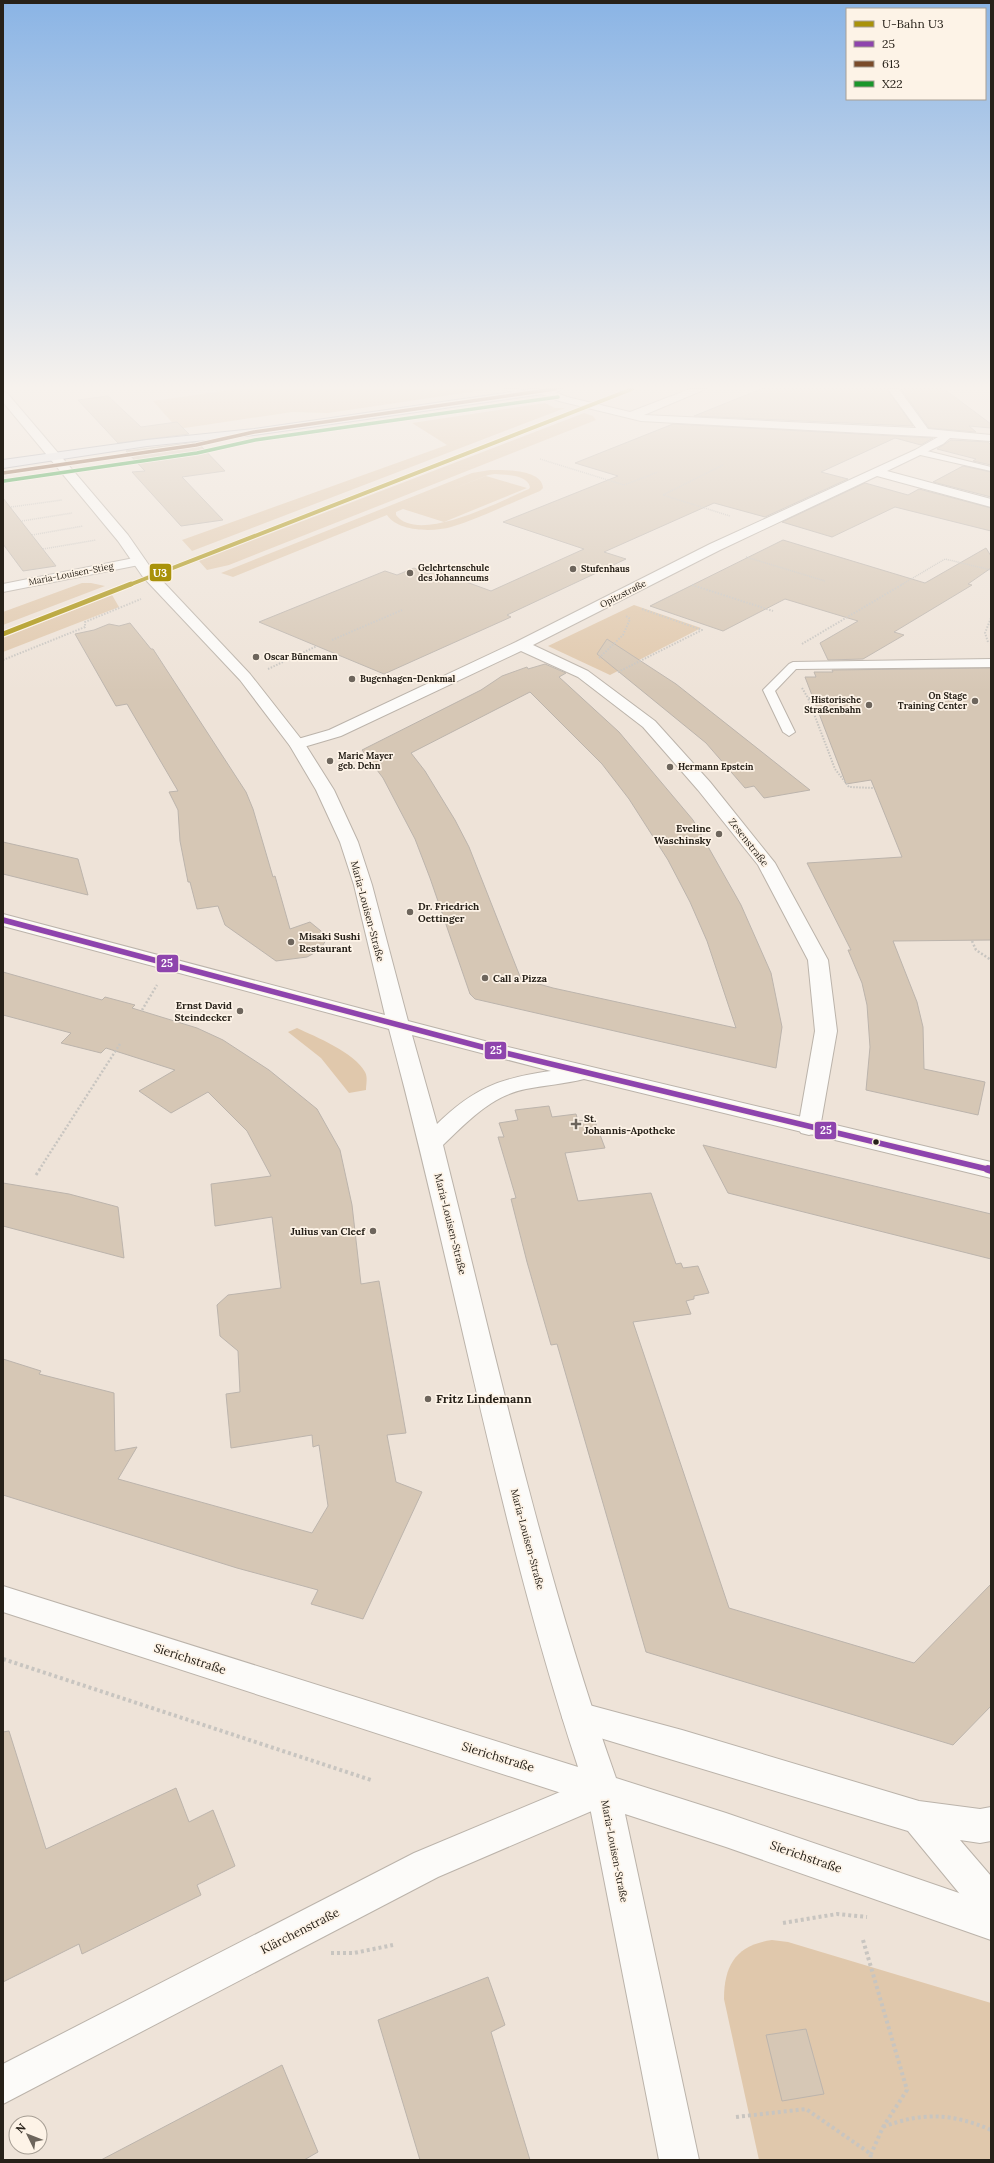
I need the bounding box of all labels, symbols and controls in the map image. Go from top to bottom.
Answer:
legend [846,8,986,100]
text: U-Bahn U3 [882,16,944,31]
text: 25 [882,36,895,51]
text: 613 [882,56,900,71]
text: X22 [882,76,903,91]
street label: Maria-Louisen-Stieg [27,560,115,587]
place label: Gelehrtenschule des Johanneums [418,562,489,583]
line badge: U3 [149,563,172,582]
place label: Stufenhaus [581,563,630,574]
marker: Stufenhaus [568,564,578,574]
text: U3 [153,566,167,580]
marker: Gelehrtenschule des Johanneums [405,568,415,578]
street label: Opitzstraße [598,577,648,610]
place label: Oscar Bünemann [264,651,338,662]
marker: Oscar Bünemann [251,652,261,662]
place label: Bugenhagen-Denkmal [360,673,456,684]
marker: Bugenhagen-Denkmal [347,674,357,684]
place label: On Stage Training Center [898,690,968,711]
place label: Historische Straßenbahn [804,694,861,715]
marker: On Stage Training Center [970,696,980,706]
marker: Historische Straßenbahn [864,700,874,710]
place label: Marie Mayer geb. Dehn [338,750,394,771]
marker: Marie Mayer geb. Dehn [325,756,335,766]
place label: Hermann Epstein [678,761,754,772]
marker: Hermann Epstein [665,762,675,772]
street label: Zesenstraße [726,816,772,870]
place label: Eveline Waschinsky [654,822,712,847]
marker: Eveline Waschinsky [714,829,724,839]
street label: Maria-Louisen-Straße [348,859,387,963]
place label: Dr. Friedrich Oettinger [418,900,480,925]
marker: Dr. Friedrich Oettinger [405,907,415,917]
place label: Misaki Sushi Restaurant [299,930,361,955]
marker: Misaki Sushi Restaurant [286,937,296,947]
line badge: 25 [156,954,179,973]
text: 25 [161,956,173,970]
place label: Call a Pizza [493,972,548,985]
marker: Call a Pizza [480,973,490,983]
place label: Ernst David Steindecker [175,999,232,1024]
marker: Ernst David Steindecker [235,1006,245,1016]
line badge: 25 [484,1041,507,1060]
text: 25 [490,1043,502,1057]
place label: St. Johannis-Apotheke [584,1112,676,1137]
marker: St. Johannis-Apotheke [571,1119,581,1129]
line badge: 25 [814,1121,837,1140]
text: 25 [820,1123,832,1137]
unlabelled marker [871,1137,881,1147]
street label: Maria-Louisen-Straße [432,1172,470,1277]
place label: Julius van Cleef [290,1225,366,1238]
marker: Julius van Cleef [368,1226,378,1236]
place label: Fritz Lindemann [436,1391,532,1406]
marker: Fritz Lindemann [423,1394,433,1404]
street label: Maria-Louisen-Straße [508,1487,547,1591]
street label: Sierichstraße [152,1640,229,1677]
street label: Sierichstraße [460,1738,537,1775]
street label: Maria-Louisen-Straße [598,1799,631,1904]
street label: Sierichstraße [768,1837,844,1876]
street label: Klärchenstraße [258,1904,342,1957]
north arrow [8,2115,48,2155]
text: N [13,2120,29,2136]

